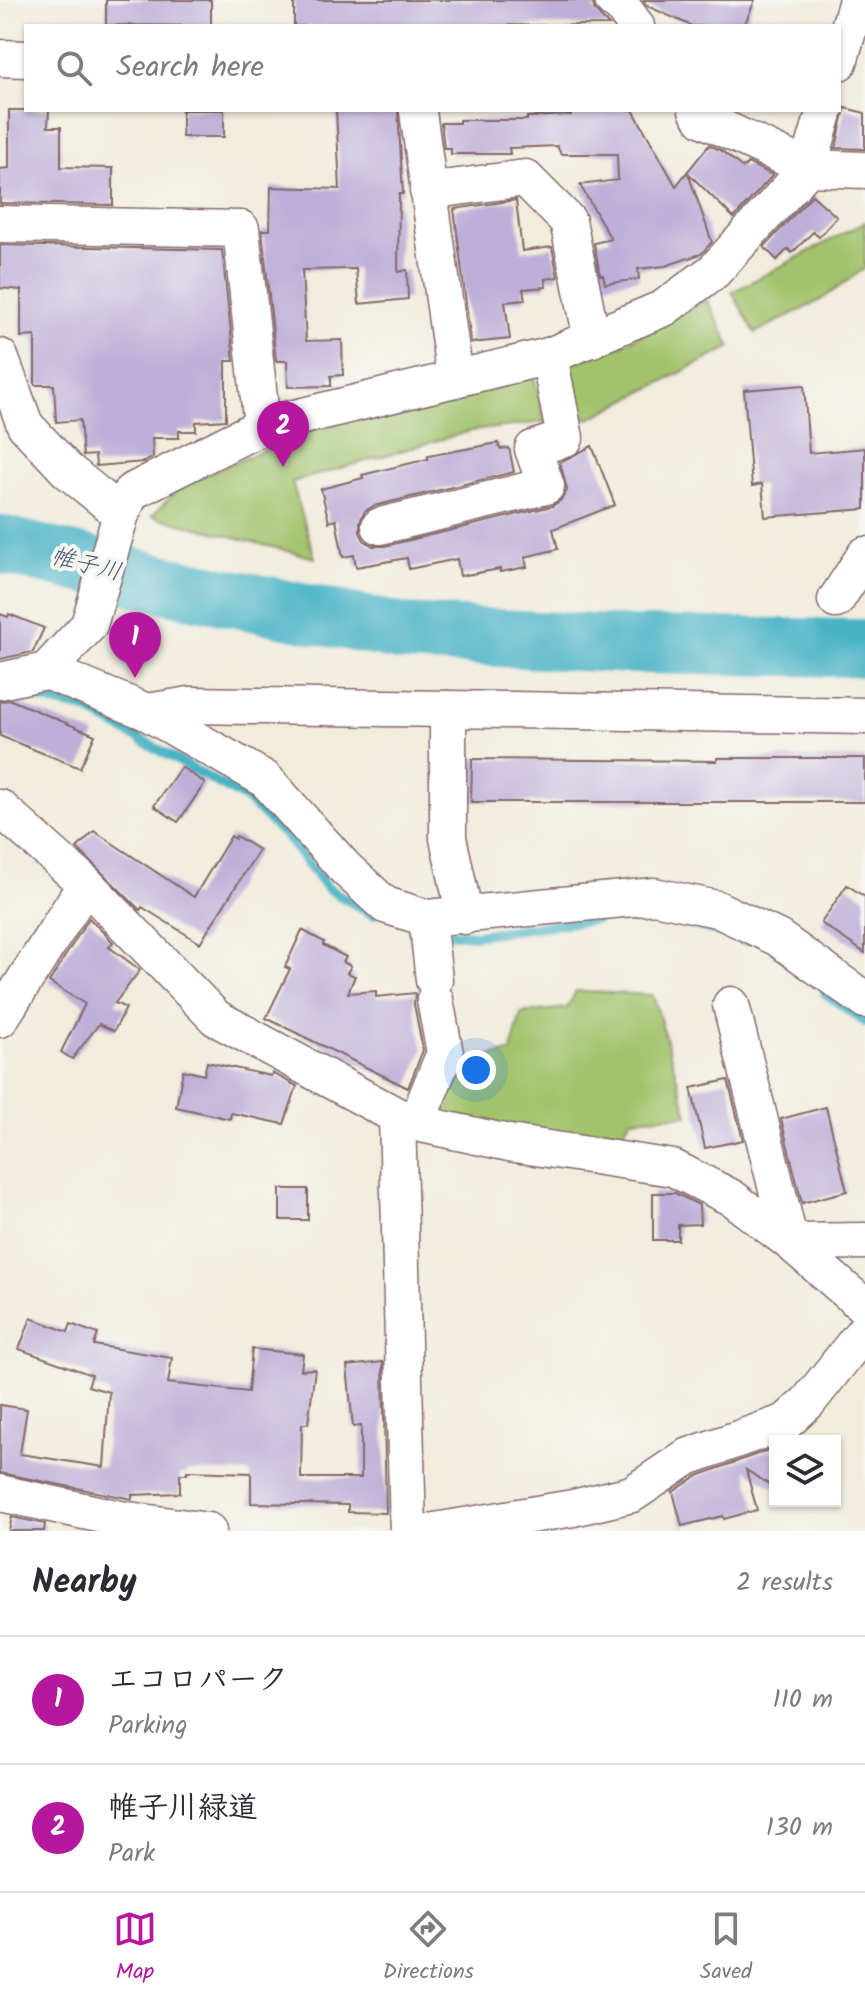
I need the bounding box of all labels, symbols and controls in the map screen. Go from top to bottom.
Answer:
search box [24,24,841,112]
text: Search here [116,44,264,92]
icon: search [52,46,96,90]
pin: 2 [257,401,309,467]
water label: 帷子川 [46,537,126,593]
pin: 1 [109,612,161,678]
your location [456,1050,496,1090]
map controls [769,1435,841,1507]
button: layers [769,1435,841,1507]
text: Nearby [32,1556,137,1610]
text: 2 results [736,1562,833,1604]
text: エコロパーク [108,1657,288,1705]
text: 1 [54,1679,62,1721]
text: 110 m [773,1679,833,1721]
text: Parking [108,1705,188,1747]
text: 帷子川緑道 [108,1785,258,1833]
text: 2 [50,1807,66,1849]
text: 130 m [766,1807,833,1849]
text: Park [108,1833,155,1875]
tab: Map [113,1907,157,1990]
tab: Directions [383,1907,474,1990]
tab: Saved [700,1907,752,1990]

